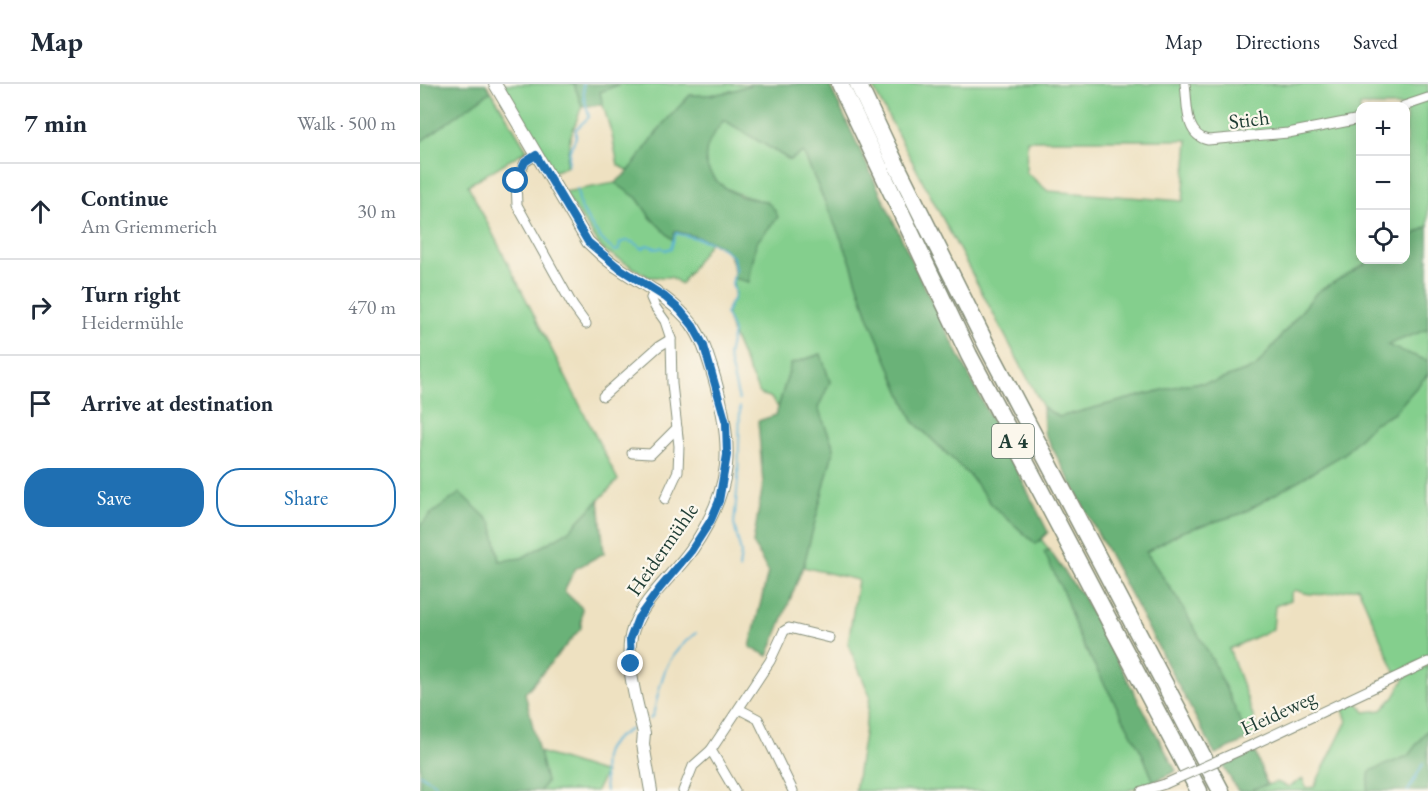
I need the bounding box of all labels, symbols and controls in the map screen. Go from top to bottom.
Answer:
text: Map [30,23,83,59]
text: Map [1165,28,1202,55]
text: Directions [1235,28,1320,55]
text: Saved [1353,28,1398,55]
map controls [1356,102,1410,264]
button: + [1356,102,1410,156]
street label: Stich [1227,103,1271,135]
text: 7 min [24,106,87,140]
text: Walk · 500 m [297,110,396,136]
button: − [1356,156,1410,210]
route start [502,167,528,193]
text: Continue [81,184,168,213]
icon: ahead [24,195,57,228]
text: 30 m [357,198,396,224]
button: locate [1356,210,1410,264]
text: Am Griemmerich [81,213,217,239]
text: Turn right [81,280,180,309]
icon: right [24,291,57,324]
text: 470 m [348,294,396,320]
text: Heidermühle [81,309,184,335]
icon: arrive [24,387,57,420]
text: Arrive at destination [81,389,273,418]
road number: A 4 [992,424,1034,458]
button: Save [24,468,204,527]
button: Share [216,468,396,527]
street label: Heidermühle [620,497,704,601]
route end [617,650,643,676]
street label: Heideweg [1236,682,1321,741]

